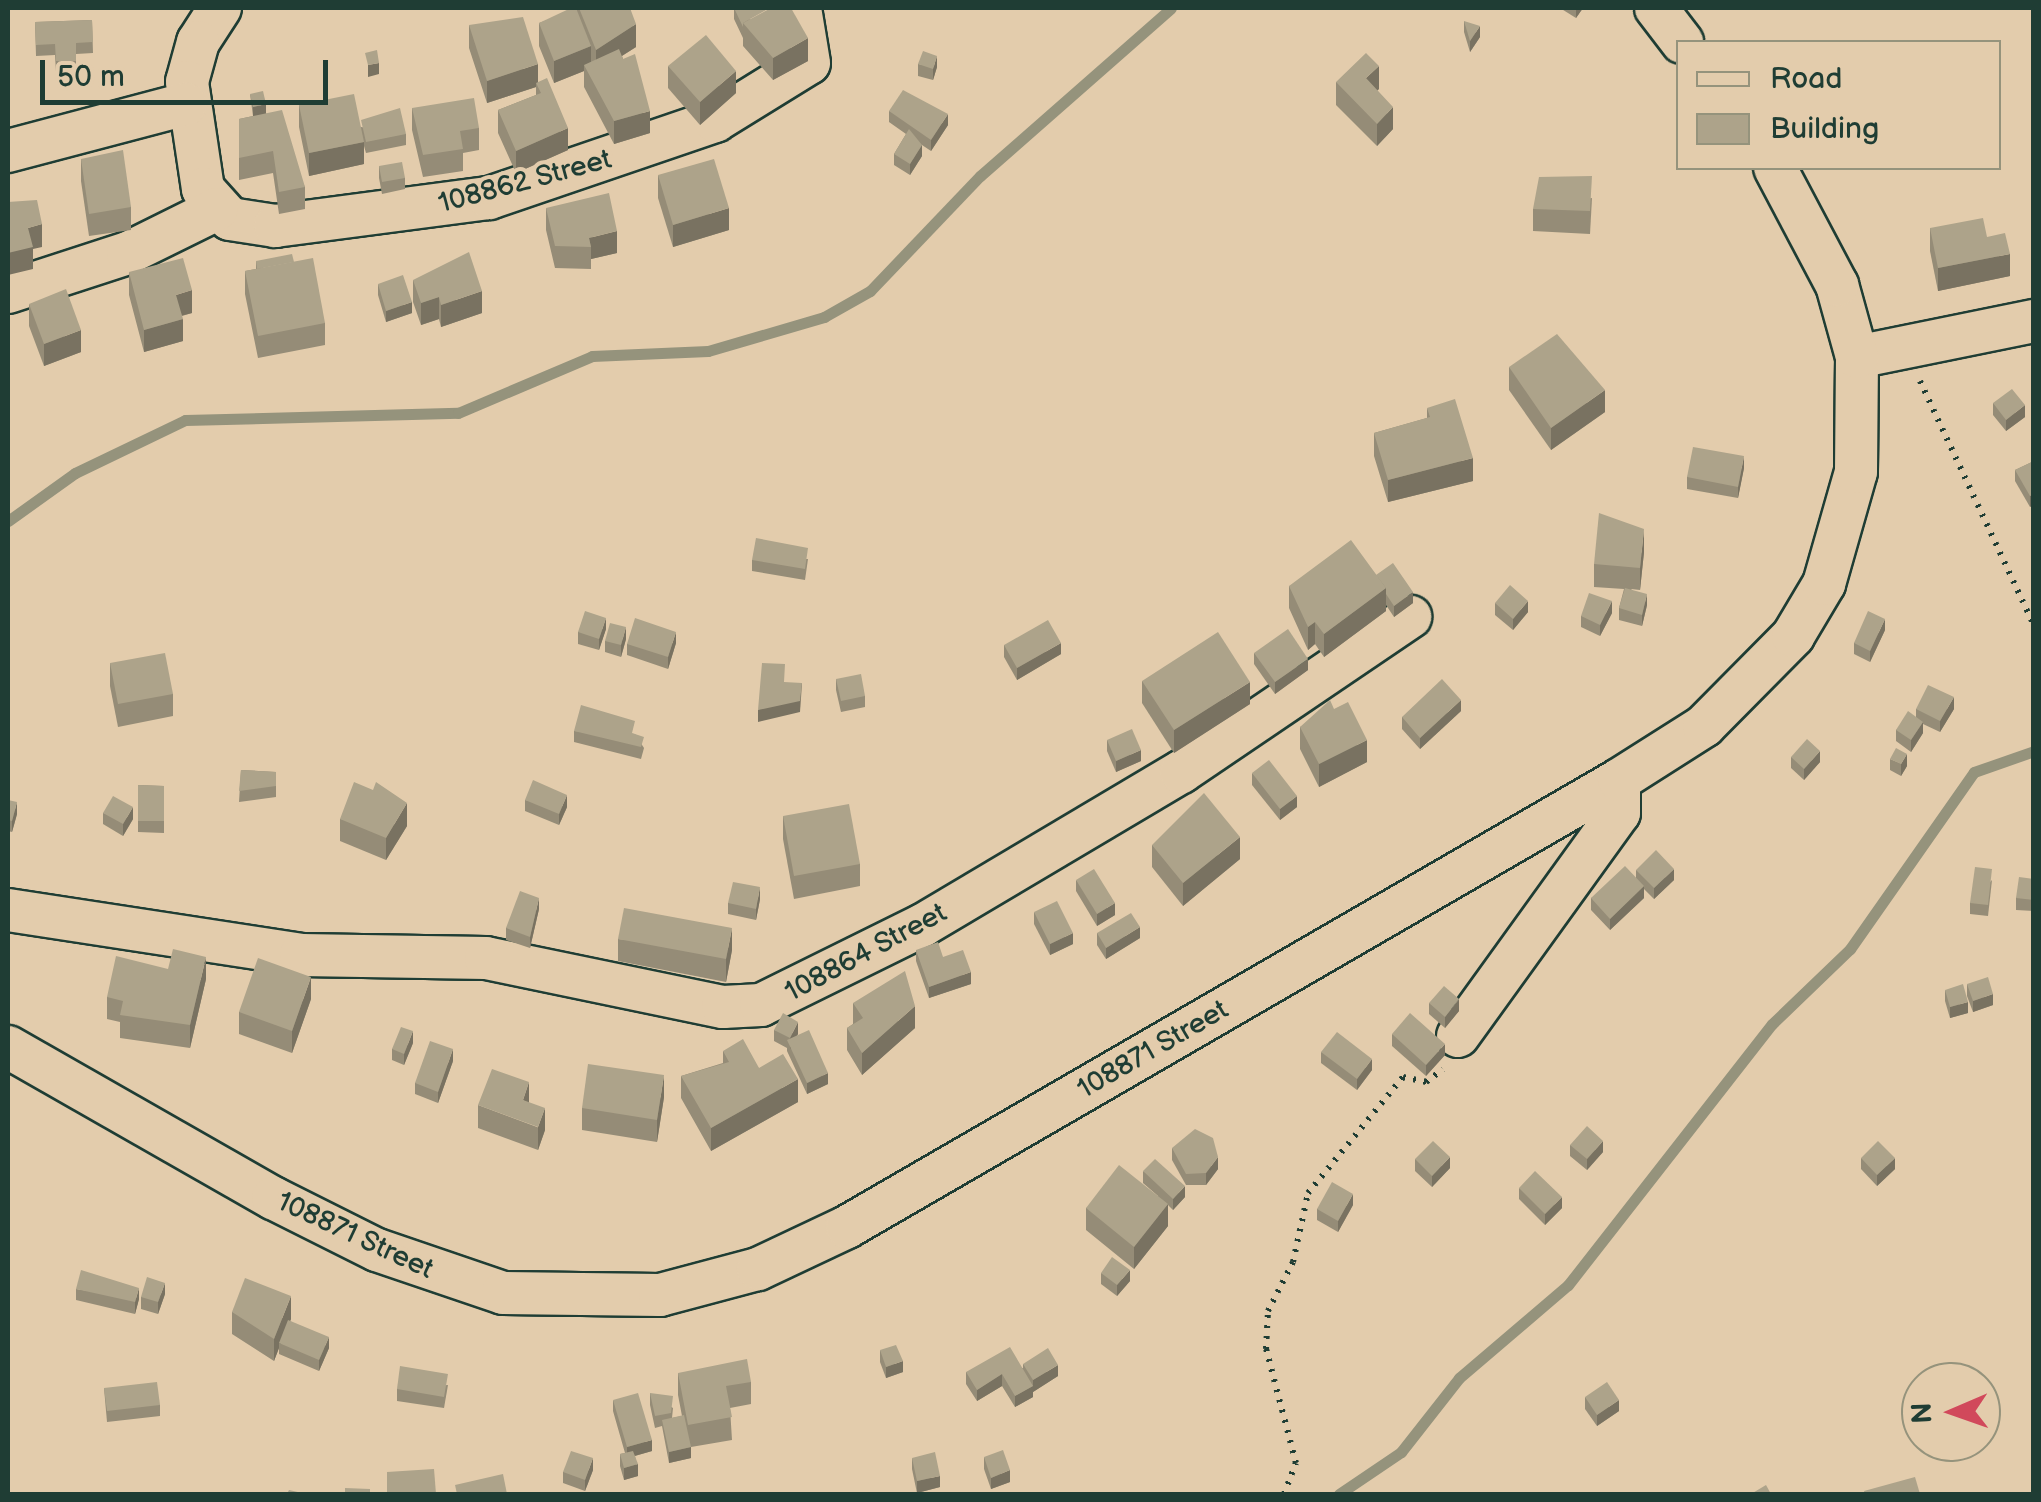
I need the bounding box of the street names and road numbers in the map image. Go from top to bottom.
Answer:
street label: 108862 Street [435,143,615,221]
street label: 108864 Street [779,896,953,1010]
street label: 108871 Street [1071,993,1235,1107]
street label: 108871 Street [271,1185,439,1287]

